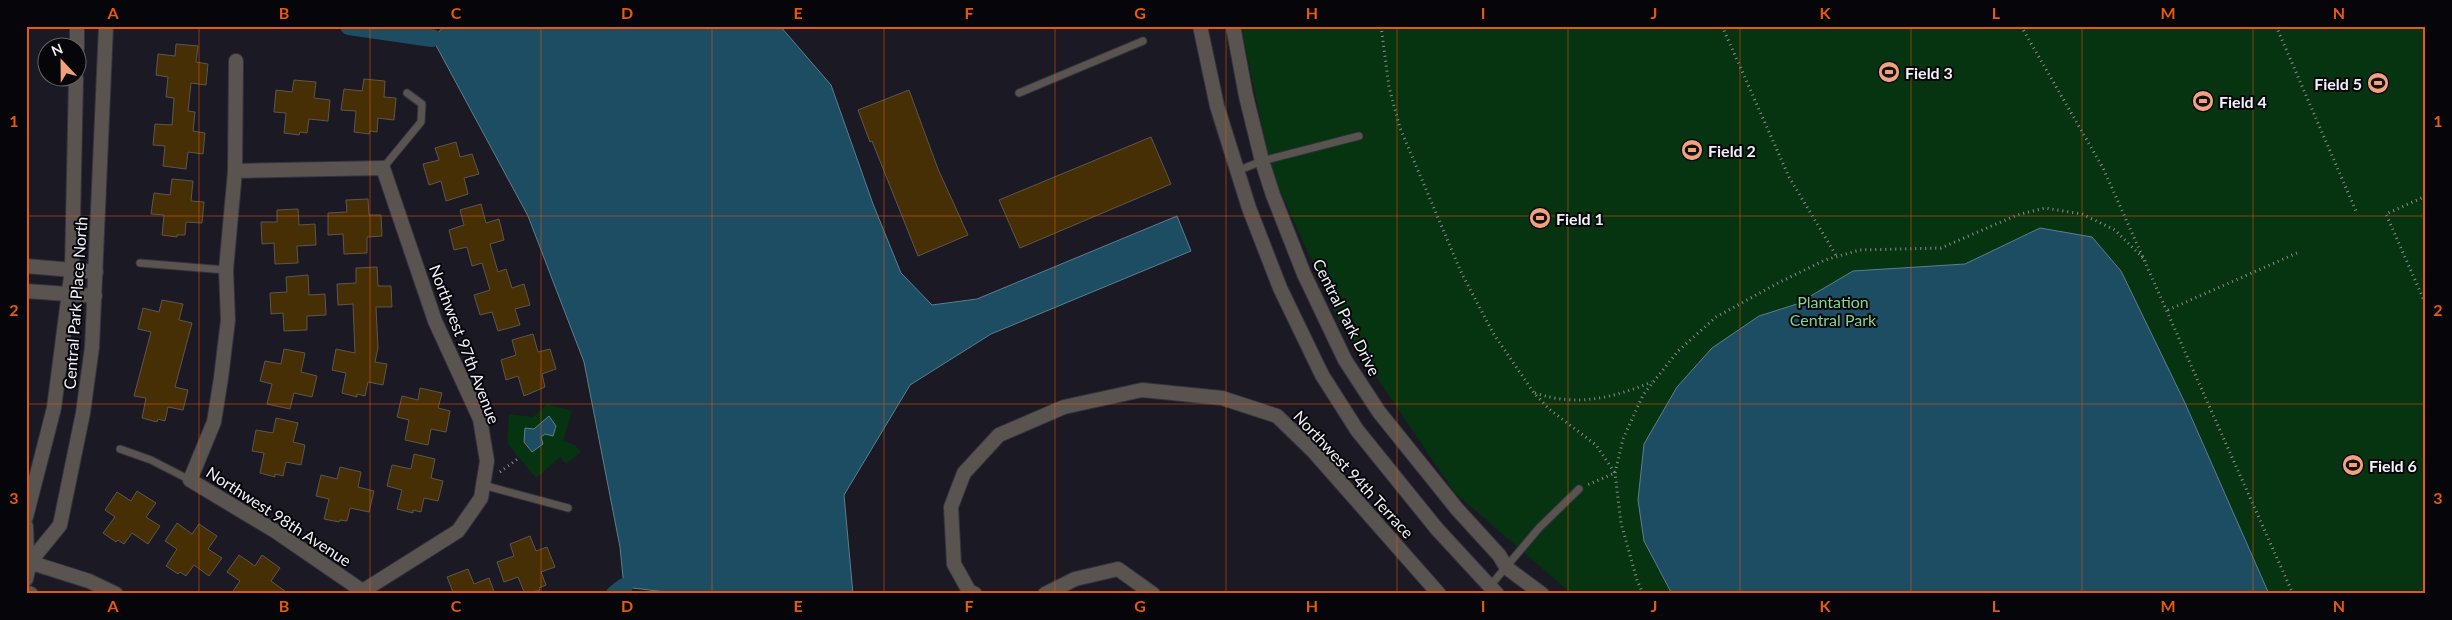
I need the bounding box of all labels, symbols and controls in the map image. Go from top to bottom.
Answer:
text: A [106,3,119,22]
text: B [279,3,289,22]
text: C [451,3,462,22]
text: D [621,3,633,22]
text: E [793,3,803,22]
text: F [964,3,974,22]
text: G [1134,3,1146,22]
text: H [1306,3,1318,22]
text: I [1481,3,1485,22]
text: J [1651,3,1657,22]
text: K [1820,3,1832,22]
text: L [1992,3,2001,22]
text: M [2160,3,2176,22]
text: N [2333,3,2345,22]
north arrow [38,38,88,88]
text: N [49,40,65,59]
sports icon: Field 3 [1877,60,1901,84]
place label: Field 3 [1905,63,1953,82]
sports icon: Field 5 [2366,71,2390,95]
place label: Field 5 [2314,74,2362,93]
sports icon: Field 4 [2191,89,2215,113]
place label: Field 4 [2219,92,2267,111]
text: 1 [9,111,19,130]
text: 1 [2433,111,2443,130]
sports icon: Field 2 [1680,138,1704,162]
place label: Field 2 [1708,141,1756,160]
sports icon: Field 1 [1528,206,1552,230]
place label: Field 1 [1556,209,1604,228]
street label: Central Park Place North [59,216,91,390]
street label: Central Park Drive [1309,255,1385,379]
street label: Northwest 97th Avenue [426,262,504,426]
park label: Plantation Central Park [1790,292,1877,329]
text: 2 [9,300,19,319]
text: 2 [2433,300,2443,319]
street label: Northwest 94th Terrace [1290,406,1418,542]
sports icon: Field 6 [2341,453,2365,477]
place label: Field 6 [2369,456,2417,475]
street label: Northwest 98th Avenue [203,462,355,570]
text: 3 [9,488,19,507]
text: 3 [2433,488,2443,507]
text: A [106,596,119,615]
text: B [279,596,289,615]
text: C [451,596,462,615]
text: D [621,596,633,615]
text: E [793,596,803,615]
text: F [964,596,974,615]
text: G [1134,596,1146,615]
text: H [1306,596,1318,615]
text: I [1481,596,1485,615]
text: J [1651,596,1657,615]
text: K [1820,596,1832,615]
text: L [1992,596,2001,615]
text: M [2160,596,2176,615]
text: N [2333,596,2345,615]

